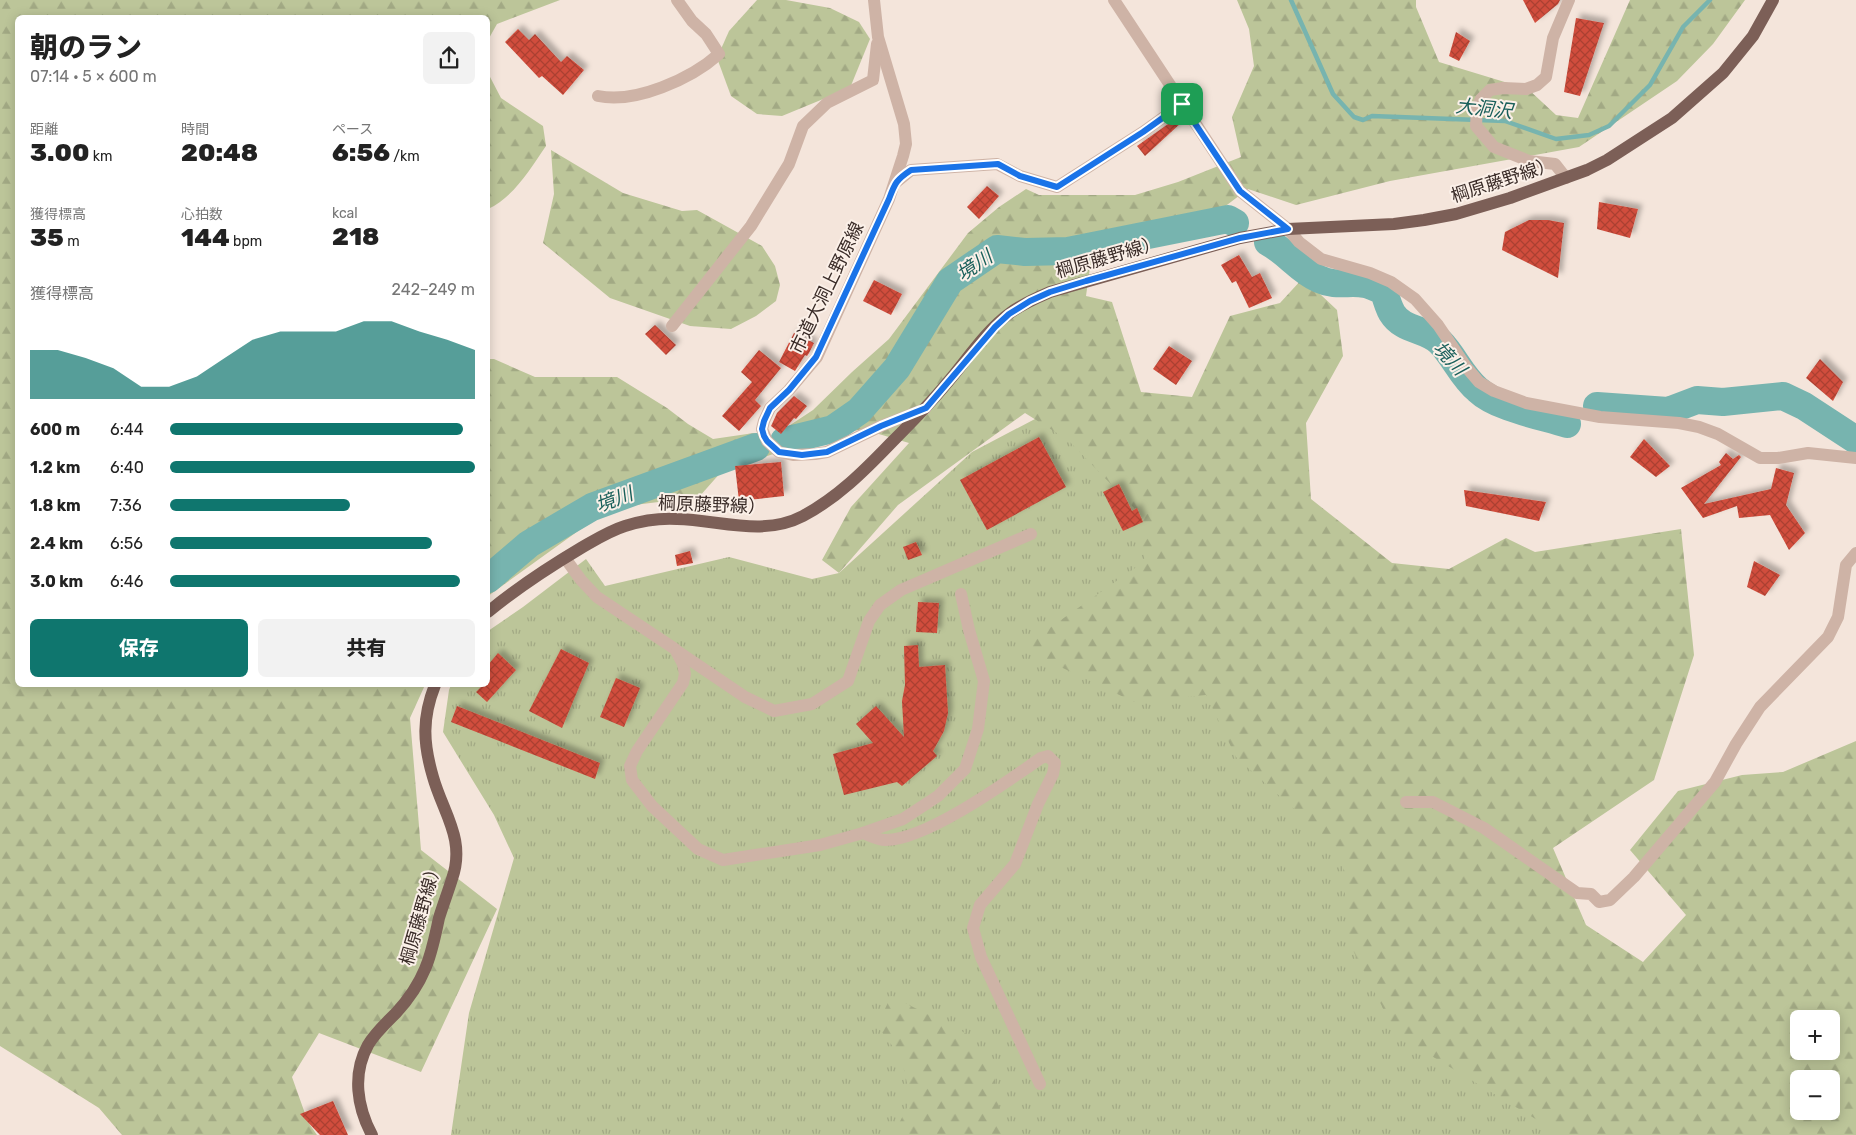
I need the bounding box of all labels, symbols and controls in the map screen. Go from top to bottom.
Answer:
text: 朝のラン [30,31,142,64]
button: share [423,32,475,84]
text: 07:14 · 5 × 600 m [30,67,157,86]
pin [1161,83,1203,125]
icon: arrive [1168,90,1196,118]
water label: 大洞沢 [1454,94,1516,123]
text: 距離 [30,121,58,138]
text: 時間 [181,121,209,138]
text: ペース [332,121,373,138]
text: 3.00 [30,138,89,167]
text: 20:48 [181,138,258,167]
text: 6:56 [332,138,390,167]
text: km [89,148,113,165]
text: /km [390,148,420,165]
street label: 棡原藤野線） [1448,153,1558,207]
text: kcal [332,205,358,222]
text: 獲得標高 [30,206,86,223]
text: 心拍数 [181,206,223,223]
street label: 市道大洞上野原線 [786,218,868,358]
text: 218 [332,222,379,251]
text: 35 [30,223,64,252]
text: 144 [181,223,230,252]
street label: 棡原藤野線） [1053,232,1163,282]
text: m [64,233,80,250]
text: bpm [230,233,262,250]
water label: 境川 [952,244,998,286]
text: 242–249 m [392,280,475,299]
text: 獲得標高 [30,284,94,303]
water label: 境川 [1428,337,1472,382]
text: 600 m [30,420,80,439]
text: 6:44 [110,420,144,439]
text: 1.2 km [30,458,80,477]
text: 6:40 [110,458,144,477]
water label: 境川 [592,481,638,517]
street label: 棡原藤野線） [658,492,766,518]
text: 1.8 km [30,496,81,515]
text: 7:36 [110,496,142,515]
text: 2.4 km [30,534,83,553]
text: 6:56 [110,534,143,553]
text: 3.0 km [30,572,83,591]
text: 6:46 [110,572,143,591]
button: 保存 [30,619,248,677]
button: 共有 [258,619,475,677]
street label: 棡原藤野線） [396,858,446,968]
map controls [1790,1010,1840,1120]
button: + [1790,1010,1840,1060]
button: − [1790,1070,1840,1120]

